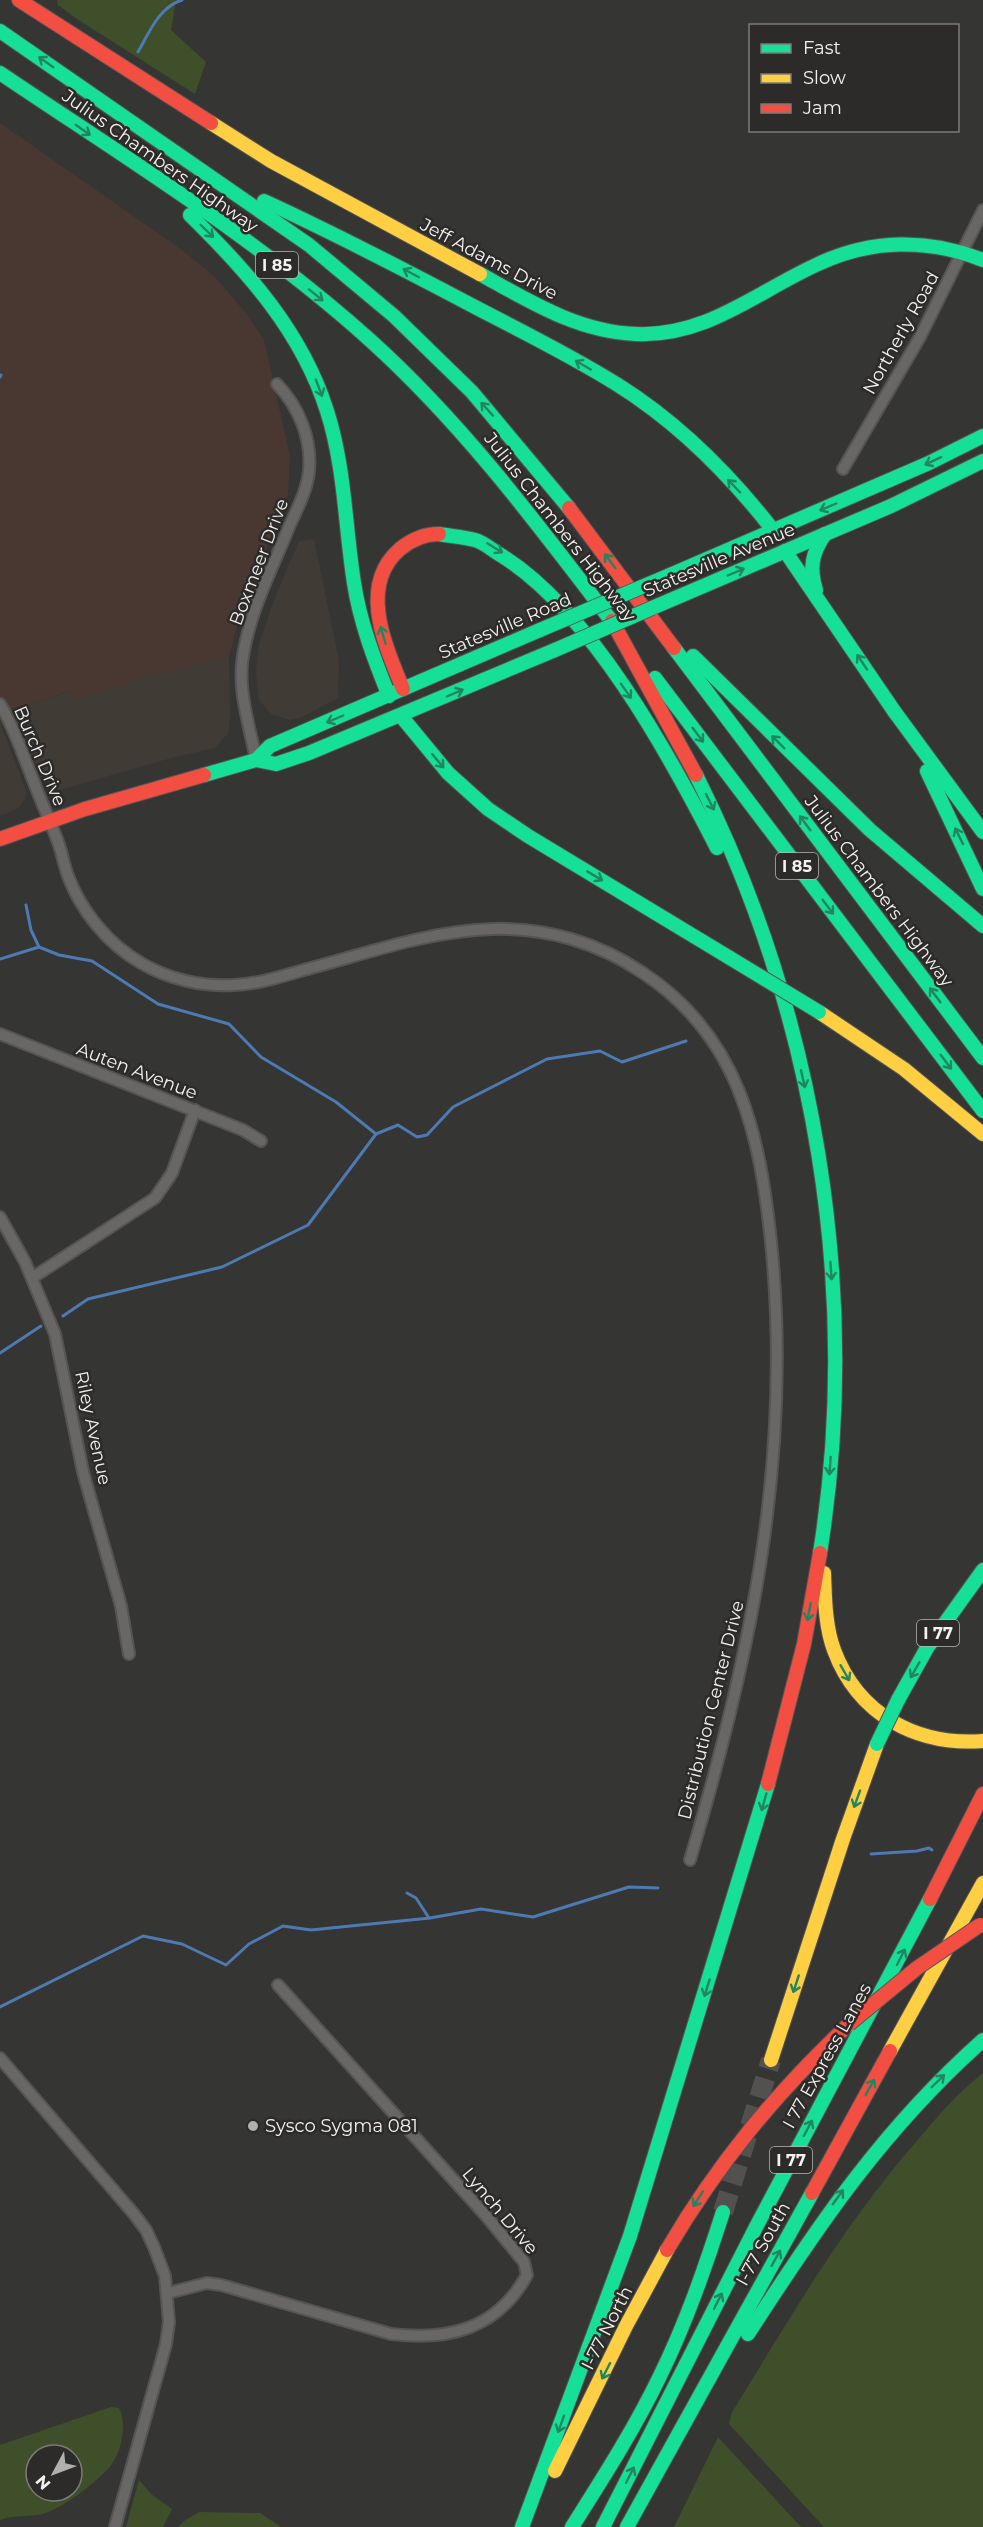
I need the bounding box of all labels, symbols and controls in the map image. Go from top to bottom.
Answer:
legend [749,24,959,132]
text: Fast [803,37,841,59]
one-way arrow [38,56,55,68]
text: Slow [803,67,846,89]
street label: Julius Chambers Highway [57,84,262,237]
text: Jam [802,97,842,119]
one-way arrow [74,124,90,136]
street label: Jeff Adams Drive [416,213,561,305]
one-way arrow [199,224,214,238]
road number: I 85 [256,252,298,278]
one-way arrow [403,267,420,279]
street label: Northerly Road [858,268,944,398]
one-way arrow [308,289,324,302]
one-way arrow [575,359,592,371]
one-way arrow [314,378,325,397]
one-way arrow [481,402,495,417]
street label: Julius Chambers Highway [479,427,641,626]
one-way arrow [925,456,943,468]
one-way arrow [727,479,742,494]
street label: Boxmeer Drive [225,495,293,629]
one-way arrow [819,502,837,513]
street label: Statesville Avenue [640,518,798,602]
one-way arrow [486,543,503,555]
one-way arrow [603,553,616,569]
one-way arrow [726,566,744,577]
street label: Statesville Road [435,588,575,664]
one-way arrow [377,626,388,645]
one-way arrow [855,654,868,671]
one-way arrow [620,682,632,699]
one-way arrow [445,687,463,698]
street label: Burch Drive [9,703,71,810]
one-way arrow [326,714,345,725]
one-way arrow [691,726,704,742]
one-way arrow [770,735,785,750]
one-way arrow [431,753,445,768]
street label: Julius Chambers Highway [799,790,958,991]
one-way arrow [704,792,716,810]
one-way arrow [798,815,811,831]
one-way arrow [952,827,964,845]
road number: I 85 [776,853,818,879]
one-way arrow [586,871,603,883]
one-way arrow [821,899,834,915]
one-way arrow [929,987,942,1003]
street label: Auten Avenue [74,1038,201,1104]
one-way arrow [940,1054,952,1070]
one-way arrow [797,1069,809,1088]
one-way arrow [826,1261,837,1281]
street label: Riley Avenue [70,1369,116,1487]
one-way arrow [824,1456,835,1476]
street label: Distribution Center Drive [673,1598,749,1822]
one-way arrow [803,1602,814,1621]
road number: I 77 [917,1620,959,1646]
one-way arrow [908,1661,920,1678]
one-way arrow [840,1664,852,1681]
one-way arrow [851,1789,862,1808]
one-way arrow [758,1792,769,1811]
one-way arrow [896,1948,907,1966]
one-way arrow [789,1974,800,1993]
one-way arrow [701,1978,712,1997]
street label: I 77 Express Lanes [778,1979,876,2133]
one-way arrow [930,2074,945,2088]
one-way arrow [865,2079,876,2097]
place label: Sysco Sygma 081 [265,2115,418,2137]
marker: Sysco Sygma 081 [246,2119,260,2133]
one-way arrow [802,2120,814,2137]
road number: I 77 [770,2147,812,2173]
street label: Lynch Drive [457,2163,543,2259]
one-way arrow [691,2190,703,2207]
one-way arrow [832,2190,844,2206]
street label: I-77 South [731,2198,795,2290]
one-way arrow [770,2250,782,2267]
street label: I-77 North [577,2282,637,2374]
one-way arrow [713,2293,724,2311]
one-way arrow [599,2361,611,2379]
one-way arrow [554,2414,565,2433]
north arrow [24,2443,84,2503]
one-way arrow [624,2466,636,2484]
text: N [32,2471,54,2494]

